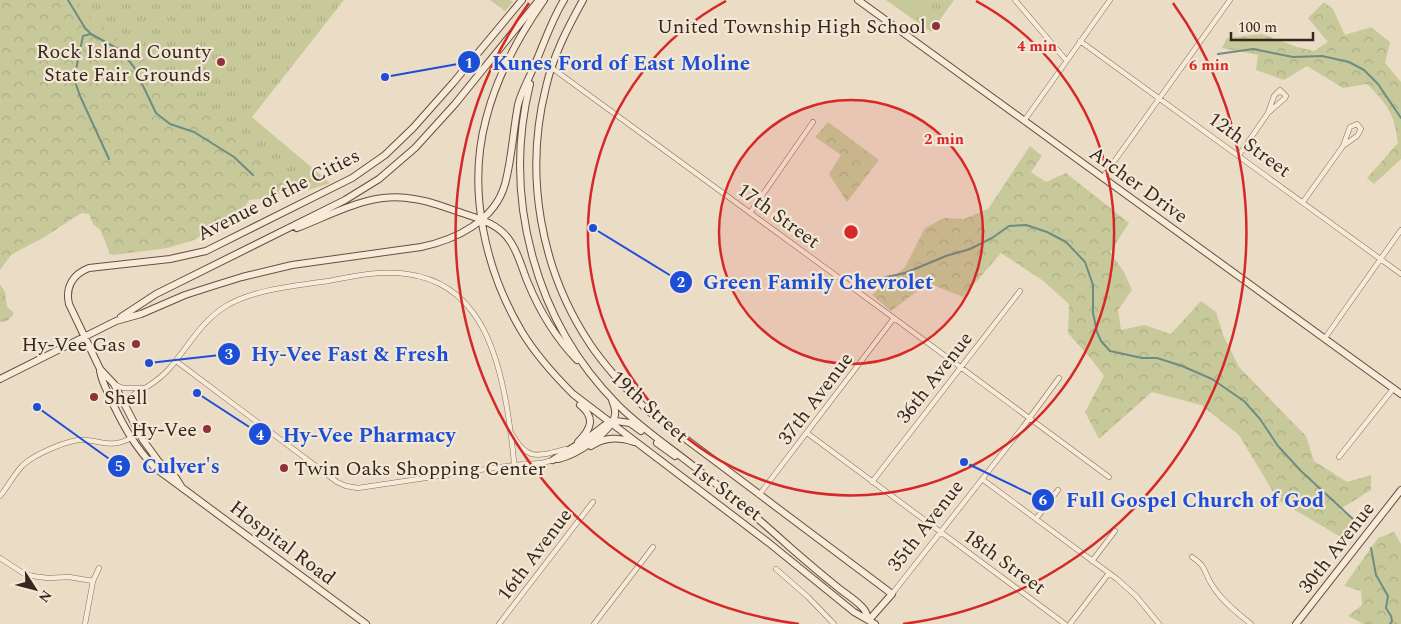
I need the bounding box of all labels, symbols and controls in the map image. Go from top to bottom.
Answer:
scale bar [1231,10,1314,42]
place label: United Township High School [657,12,926,42]
text: 100 m [1238,16,1277,39]
marker: United Township High School [930,20,942,32]
text: 4 min [1017,35,1057,58]
place label: Rock Island County State Fair Grounds [36,37,212,90]
callout: Kunes Ford of East Moline [457,44,760,80]
text: Kunes Ford of East Moline [492,48,750,80]
text: 1 [465,52,473,75]
text: 6 min [1189,54,1229,77]
marker: Rock Island County State Fair Grounds [215,56,227,68]
street label: 12th Street [1202,104,1297,185]
text: 2 min [924,128,964,151]
street label: Archer Drive [1083,139,1194,231]
street label: Avenue of the Cities [192,141,365,249]
street label: 17th Street [731,175,826,256]
centre of rings [842,223,860,241]
callout: Green Family Chevrolet [668,264,944,300]
text: Green Family Chevrolet [703,267,933,299]
text: 2 [677,271,685,294]
street label: 36th Avenue [889,325,980,430]
place label: Hy-Vee Gas [22,330,126,360]
callout: Hy-Vee Fast & Fresh [216,336,459,372]
marker: Hy-Vee Gas [130,338,142,350]
text: Hy-Vee Fast & Fresh [251,339,449,371]
text: 3 [225,343,233,366]
street label: 37th Avenue [771,346,861,451]
street label: 19th Street [604,363,695,450]
place label: Shell [104,383,148,413]
marker: Shell [88,391,100,403]
place label: Hy-Vee [131,415,197,445]
callout: Hy-Vee Pharmacy [248,416,466,452]
text: Hy-Vee Pharmacy [282,420,457,452]
marker: Hy-Vee [201,423,213,435]
text: 4 [256,424,265,447]
callout: Culver's [107,448,230,484]
text: Culver's [142,451,220,483]
place label: Twin Oaks Shopping Center [294,454,546,484]
text: 5 [115,455,123,478]
street label: 1st Street [684,455,769,529]
marker: Twin Oaks Shopping Center [278,462,290,474]
street label: 35th Avenue [880,473,971,578]
callout: Full Gospel Church of God [1030,482,1334,518]
text: Full Gospel Church of God [1066,485,1324,517]
text: 6 [1039,489,1047,512]
street label: Hospital Road [223,493,342,593]
street label: 30th Avenue [1291,495,1382,600]
street label: 16th Avenue [490,502,580,607]
street label: 18th Street [957,521,1052,602]
north arrow [10,564,60,614]
text: N [33,586,57,607]

